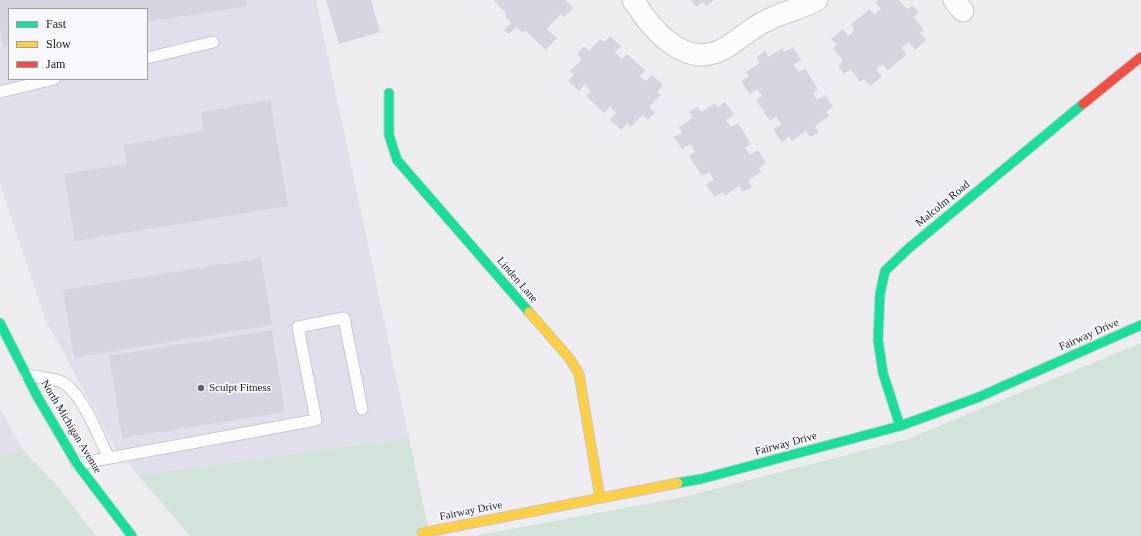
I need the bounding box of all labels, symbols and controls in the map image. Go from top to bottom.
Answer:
legend [8,8,148,80]
text: Fast [46,17,66,31]
text: Slow [46,37,71,51]
text: Jam [46,57,65,71]
street label: Malcolm Road [913,178,973,230]
street label: Linden Lane [494,255,540,305]
street label: Fairway Drive [1057,316,1121,354]
street label: North Michigan Avenue [38,378,104,476]
place label: Sculpt Fitness [209,381,271,395]
marker: Sculpt Fitness [196,383,206,393]
street label: Fairway Drive [753,429,819,459]
street label: Fairway Drive [438,498,504,524]

